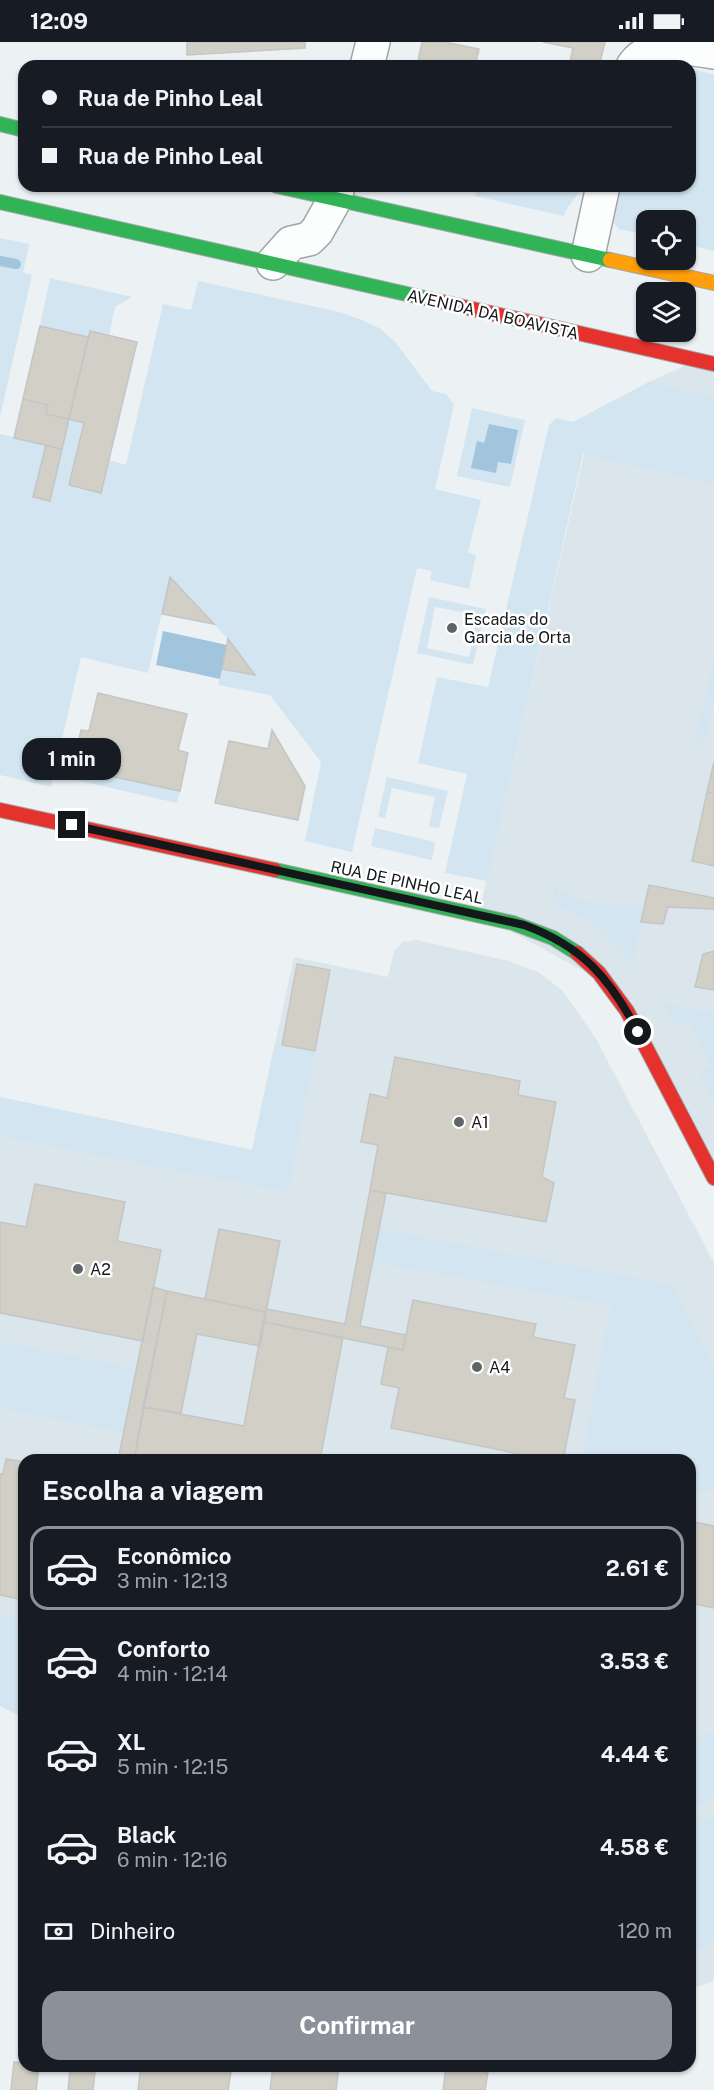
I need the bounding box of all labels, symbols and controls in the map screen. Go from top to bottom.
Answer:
text: 12:09 [30,8,88,34]
text: Rua de Pinho Leal [78,85,263,111]
text: Rua de Pinho Leal [78,143,263,169]
map controls [636,210,696,342]
button: locate [636,210,696,270]
button: layers [636,282,696,342]
street label: AVENIDA DA BOAVISTA [405,286,580,343]
place label: Escadas do Garcia de Orta [464,610,571,647]
marker: Escadas do Garcia de Orta [445,621,459,635]
callout: 1 min [22,738,122,780]
text: 1 min [47,747,96,771]
route end [58,811,85,838]
street label: RUA DE PINHO LEAL [329,857,485,908]
route start [624,1018,651,1045]
place label: A1 [471,1113,489,1132]
marker: A1 [452,1115,466,1129]
place label: A2 [90,1260,111,1279]
marker: A2 [71,1262,85,1276]
place label: A4 [489,1358,510,1377]
marker: A4 [470,1360,484,1374]
text: Escolha a viagem [42,1474,264,1506]
icon: car [45,1541,99,1595]
text: Econômico [117,1543,232,1569]
text: 2.61 € [606,1555,669,1581]
text: 3 min · 12:13 [117,1569,228,1593]
icon: car [45,1634,99,1688]
text: Conforto [117,1636,210,1662]
text: 3.53 € [600,1648,669,1674]
text: 4 min · 12:14 [117,1662,228,1686]
icon: car [45,1727,99,1781]
text: XL [117,1729,145,1755]
text: 4.44 € [601,1741,669,1767]
text: 5 min · 12:15 [117,1755,228,1779]
icon: car [45,1820,99,1874]
text: Black [117,1822,176,1848]
text: 4.58 € [600,1834,669,1860]
text: 6 min · 12:16 [117,1848,228,1872]
icon: cash [42,1915,75,1948]
text: Dinheiro [90,1918,175,1944]
text: 120 m [618,1919,672,1943]
button: Confirmar [42,1991,672,2060]

